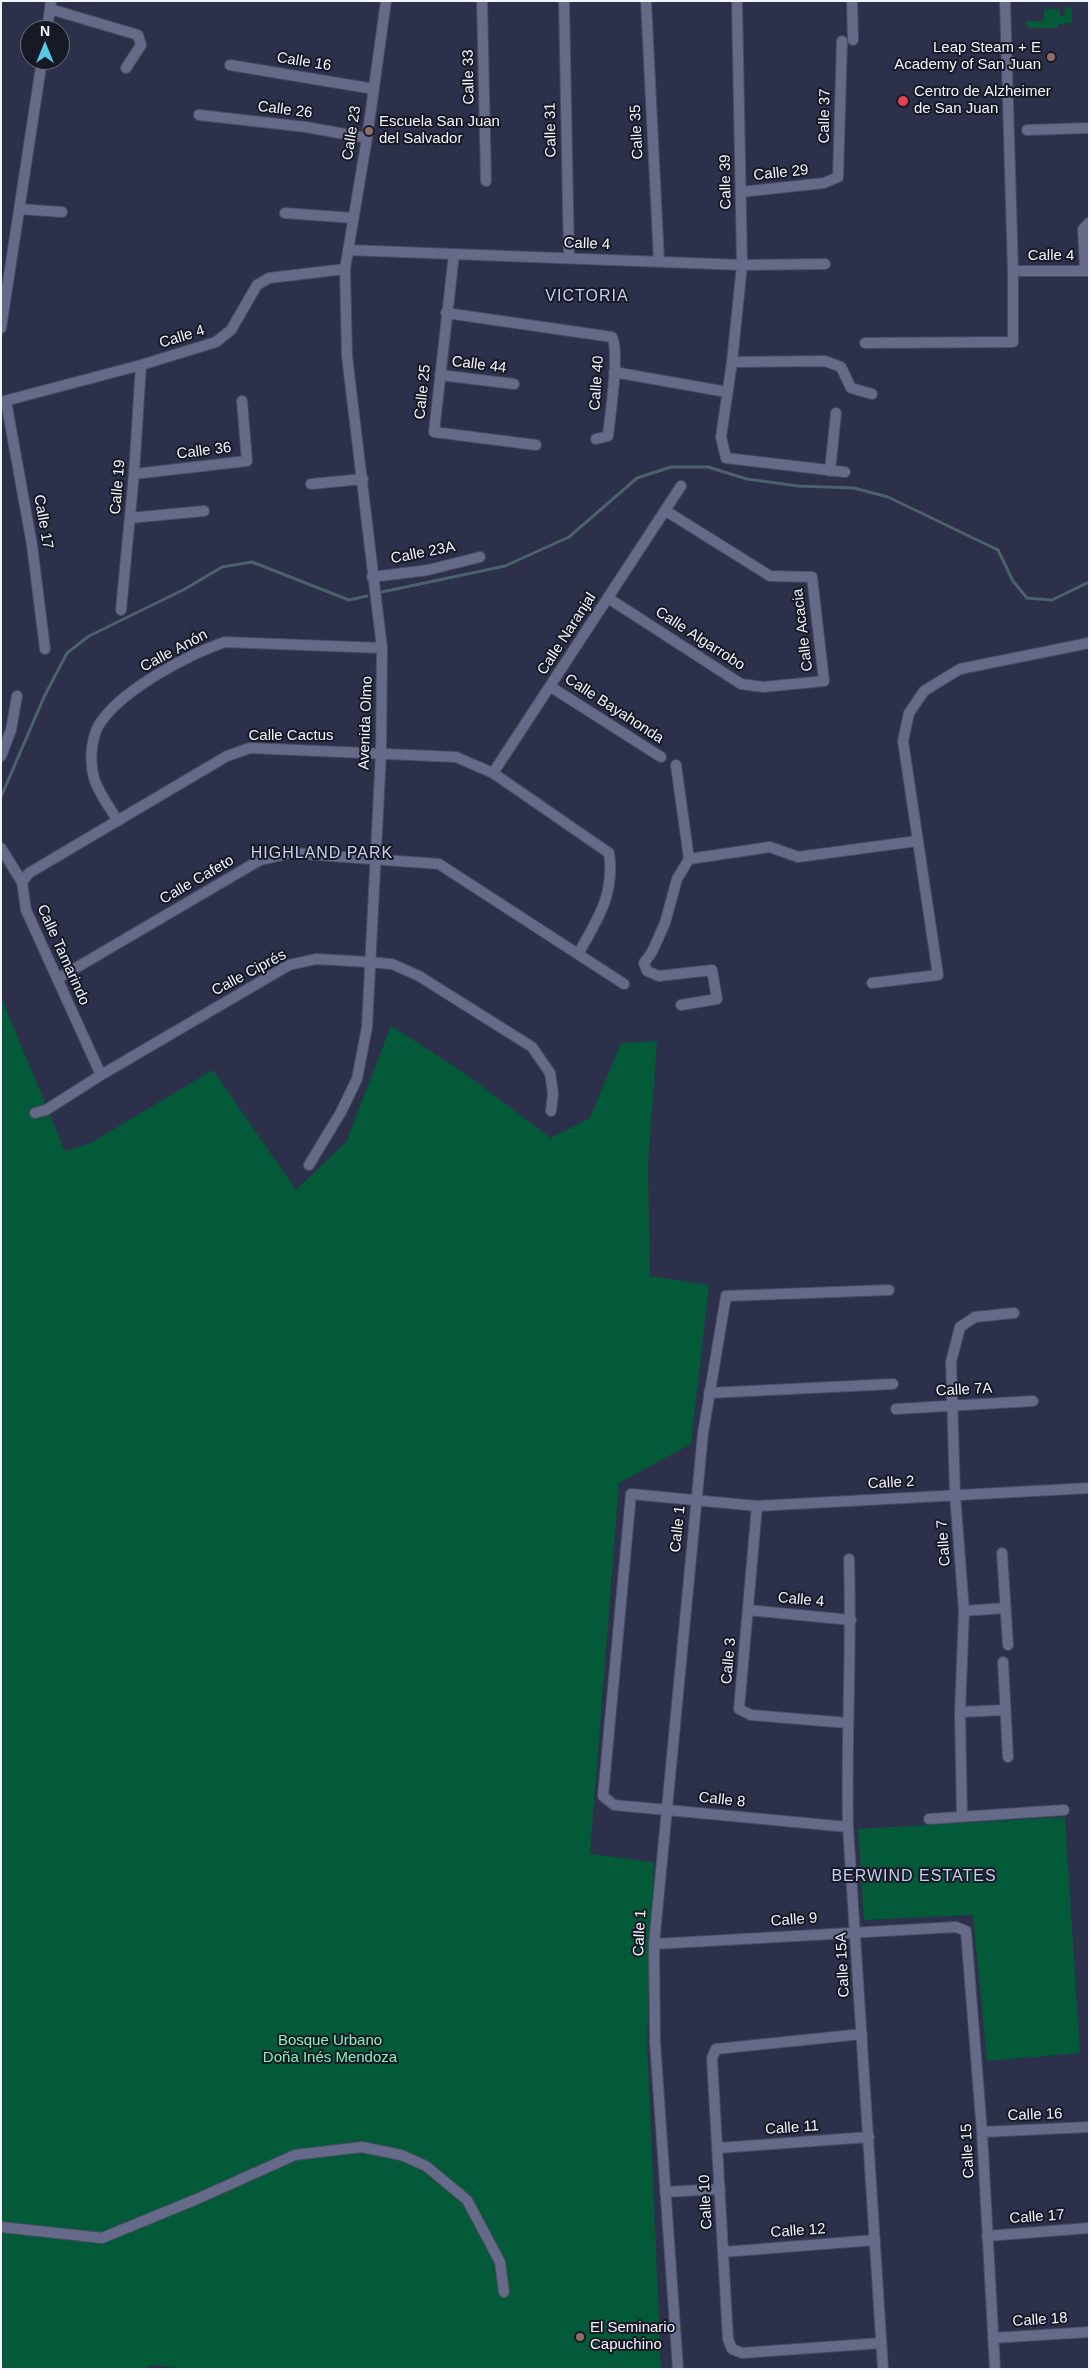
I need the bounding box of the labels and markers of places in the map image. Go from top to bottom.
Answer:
place label: Leap Steam + E Academy of San Juan [894,39,1041,74]
marker: Leap Steam + E Academy of San Juan [1045,51,1057,63]
place label: Centro de Alzheimer de San Juan [914,83,1051,118]
marker: Centro de Alzheimer de San Juan [896,94,910,108]
place label: Escuela San Juan del Salvador [379,113,500,148]
marker: Escuela San Juan del Salvador [363,125,375,137]
place label: El Seminario Capuchino [590,2319,675,2354]
marker: El Seminario Capuchino [574,2331,586,2343]

